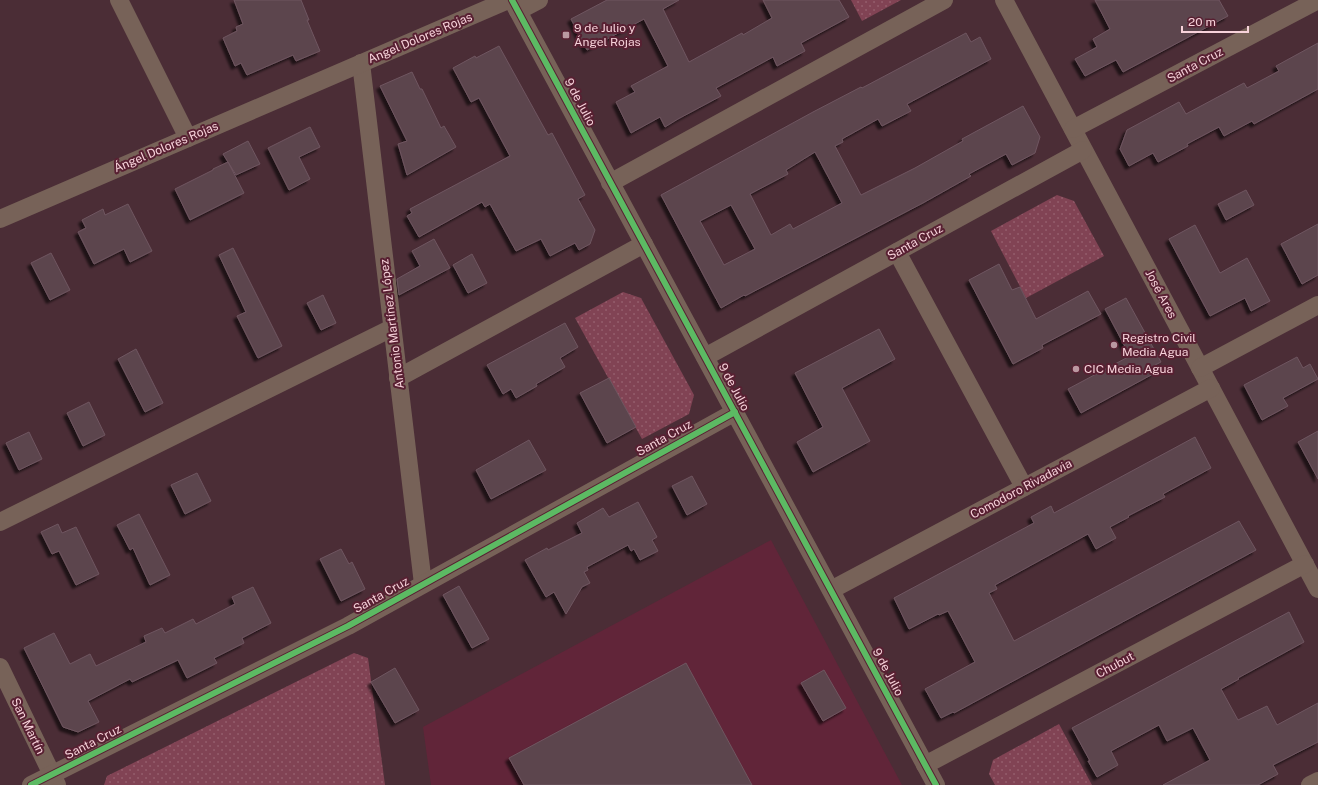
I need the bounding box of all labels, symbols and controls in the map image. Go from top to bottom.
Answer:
scale bar [1182,8,1248,34]
street label: Angel Dolores Rojas [366,10,474,66]
text: 20 m [1188,15,1216,29]
place label: 9 de Julio y Ángel Rojas [574,21,641,49]
marker: 9 de Julio y Ángel Rojas [561,30,571,40]
street label: Santa Cruz [1165,44,1225,86]
street label: 9 de Julio [562,76,599,128]
street label: Ángel Dolores Rojas [112,119,220,175]
street label: Santa Cruz [885,221,945,263]
street label: Antonio Martínez López [377,258,407,390]
street label: José Ares [1142,267,1180,321]
place label: Registro Civil Media Agua [1122,331,1196,359]
marker: Registro Civil Media Agua [1109,340,1119,350]
street label: 9 de Julio [716,361,753,413]
place label: CIC Media Agua [1084,362,1173,376]
marker: CIC Media Agua [1071,364,1081,374]
street label: Santa Cruz [634,417,694,459]
street label: Comodoro Rivadavia [968,456,1074,522]
street label: Santa Cruz [351,574,411,616]
street label: 9 de Julio [870,646,907,698]
street label: Chubut [1094,649,1137,681]
street label: San Martín [8,696,48,756]
street label: Santa Cruz [63,722,124,762]

